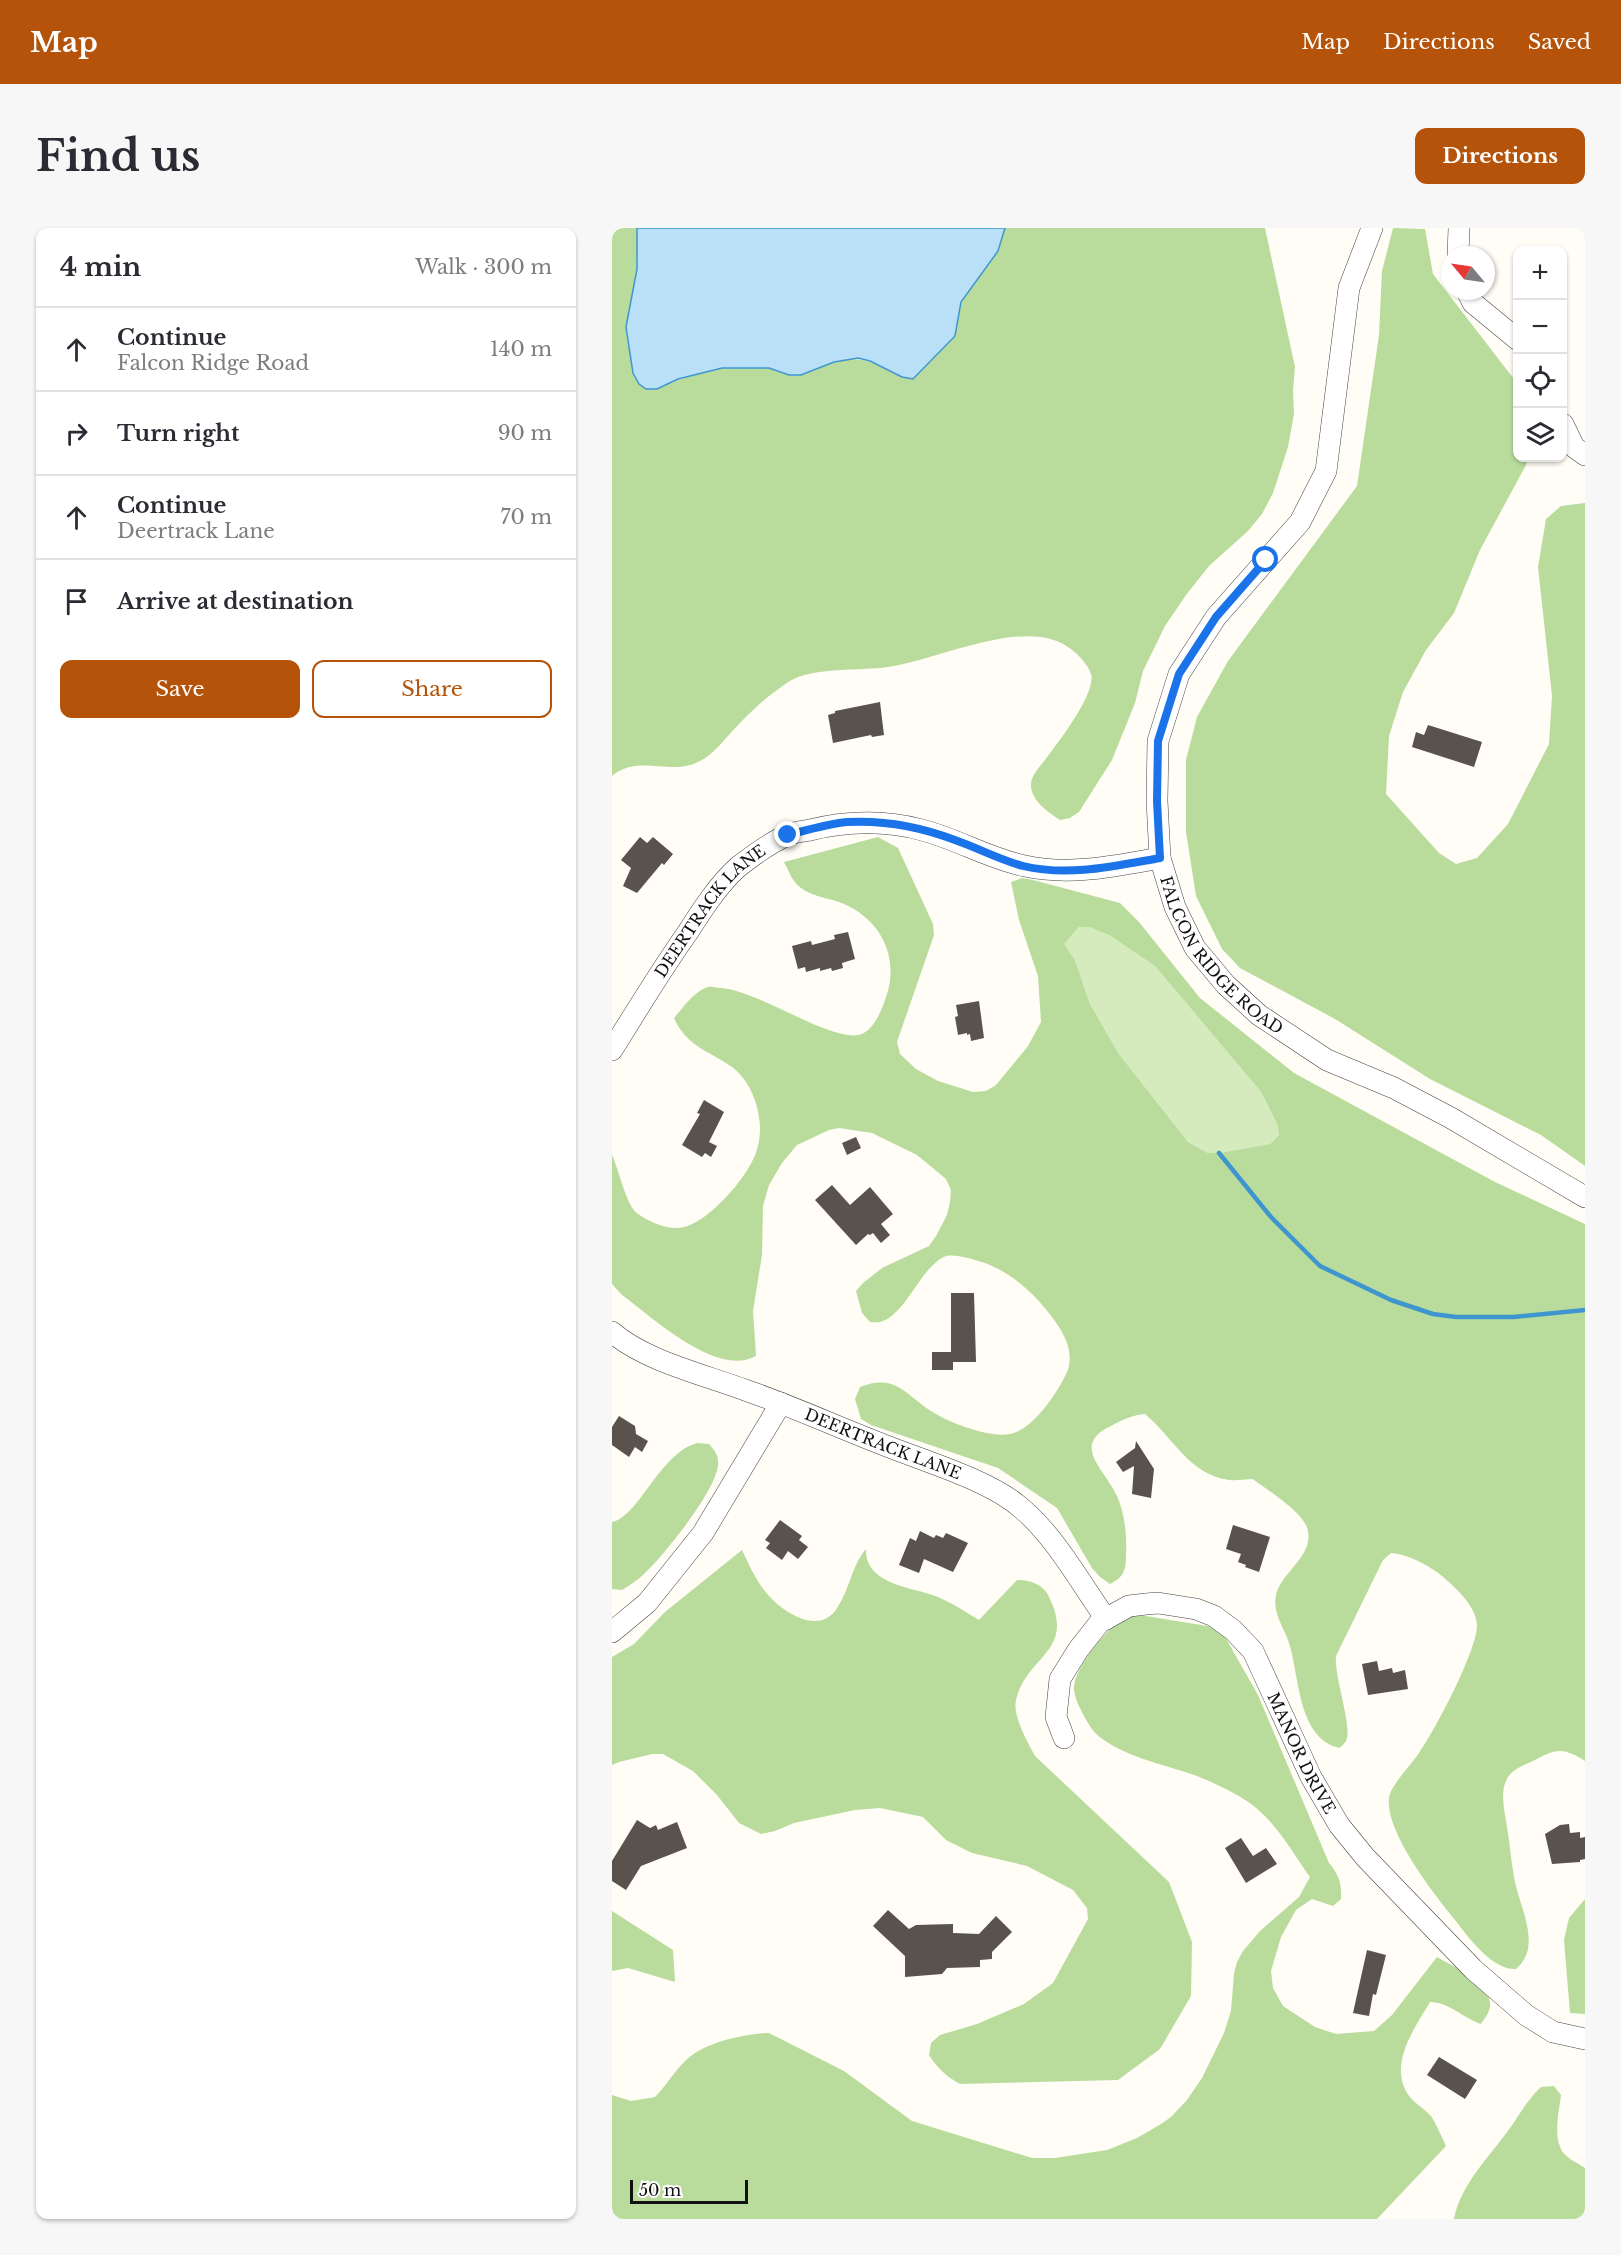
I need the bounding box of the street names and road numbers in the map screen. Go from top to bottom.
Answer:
street label: DEERTRACK LANE [650,840,769,981]
street label: FALCON RIDGE ROAD [1156,873,1287,1038]
street label: DEERTRACK LANE [802,1404,964,1483]
street label: MANOR DRIVE [1263,1689,1340,1817]

